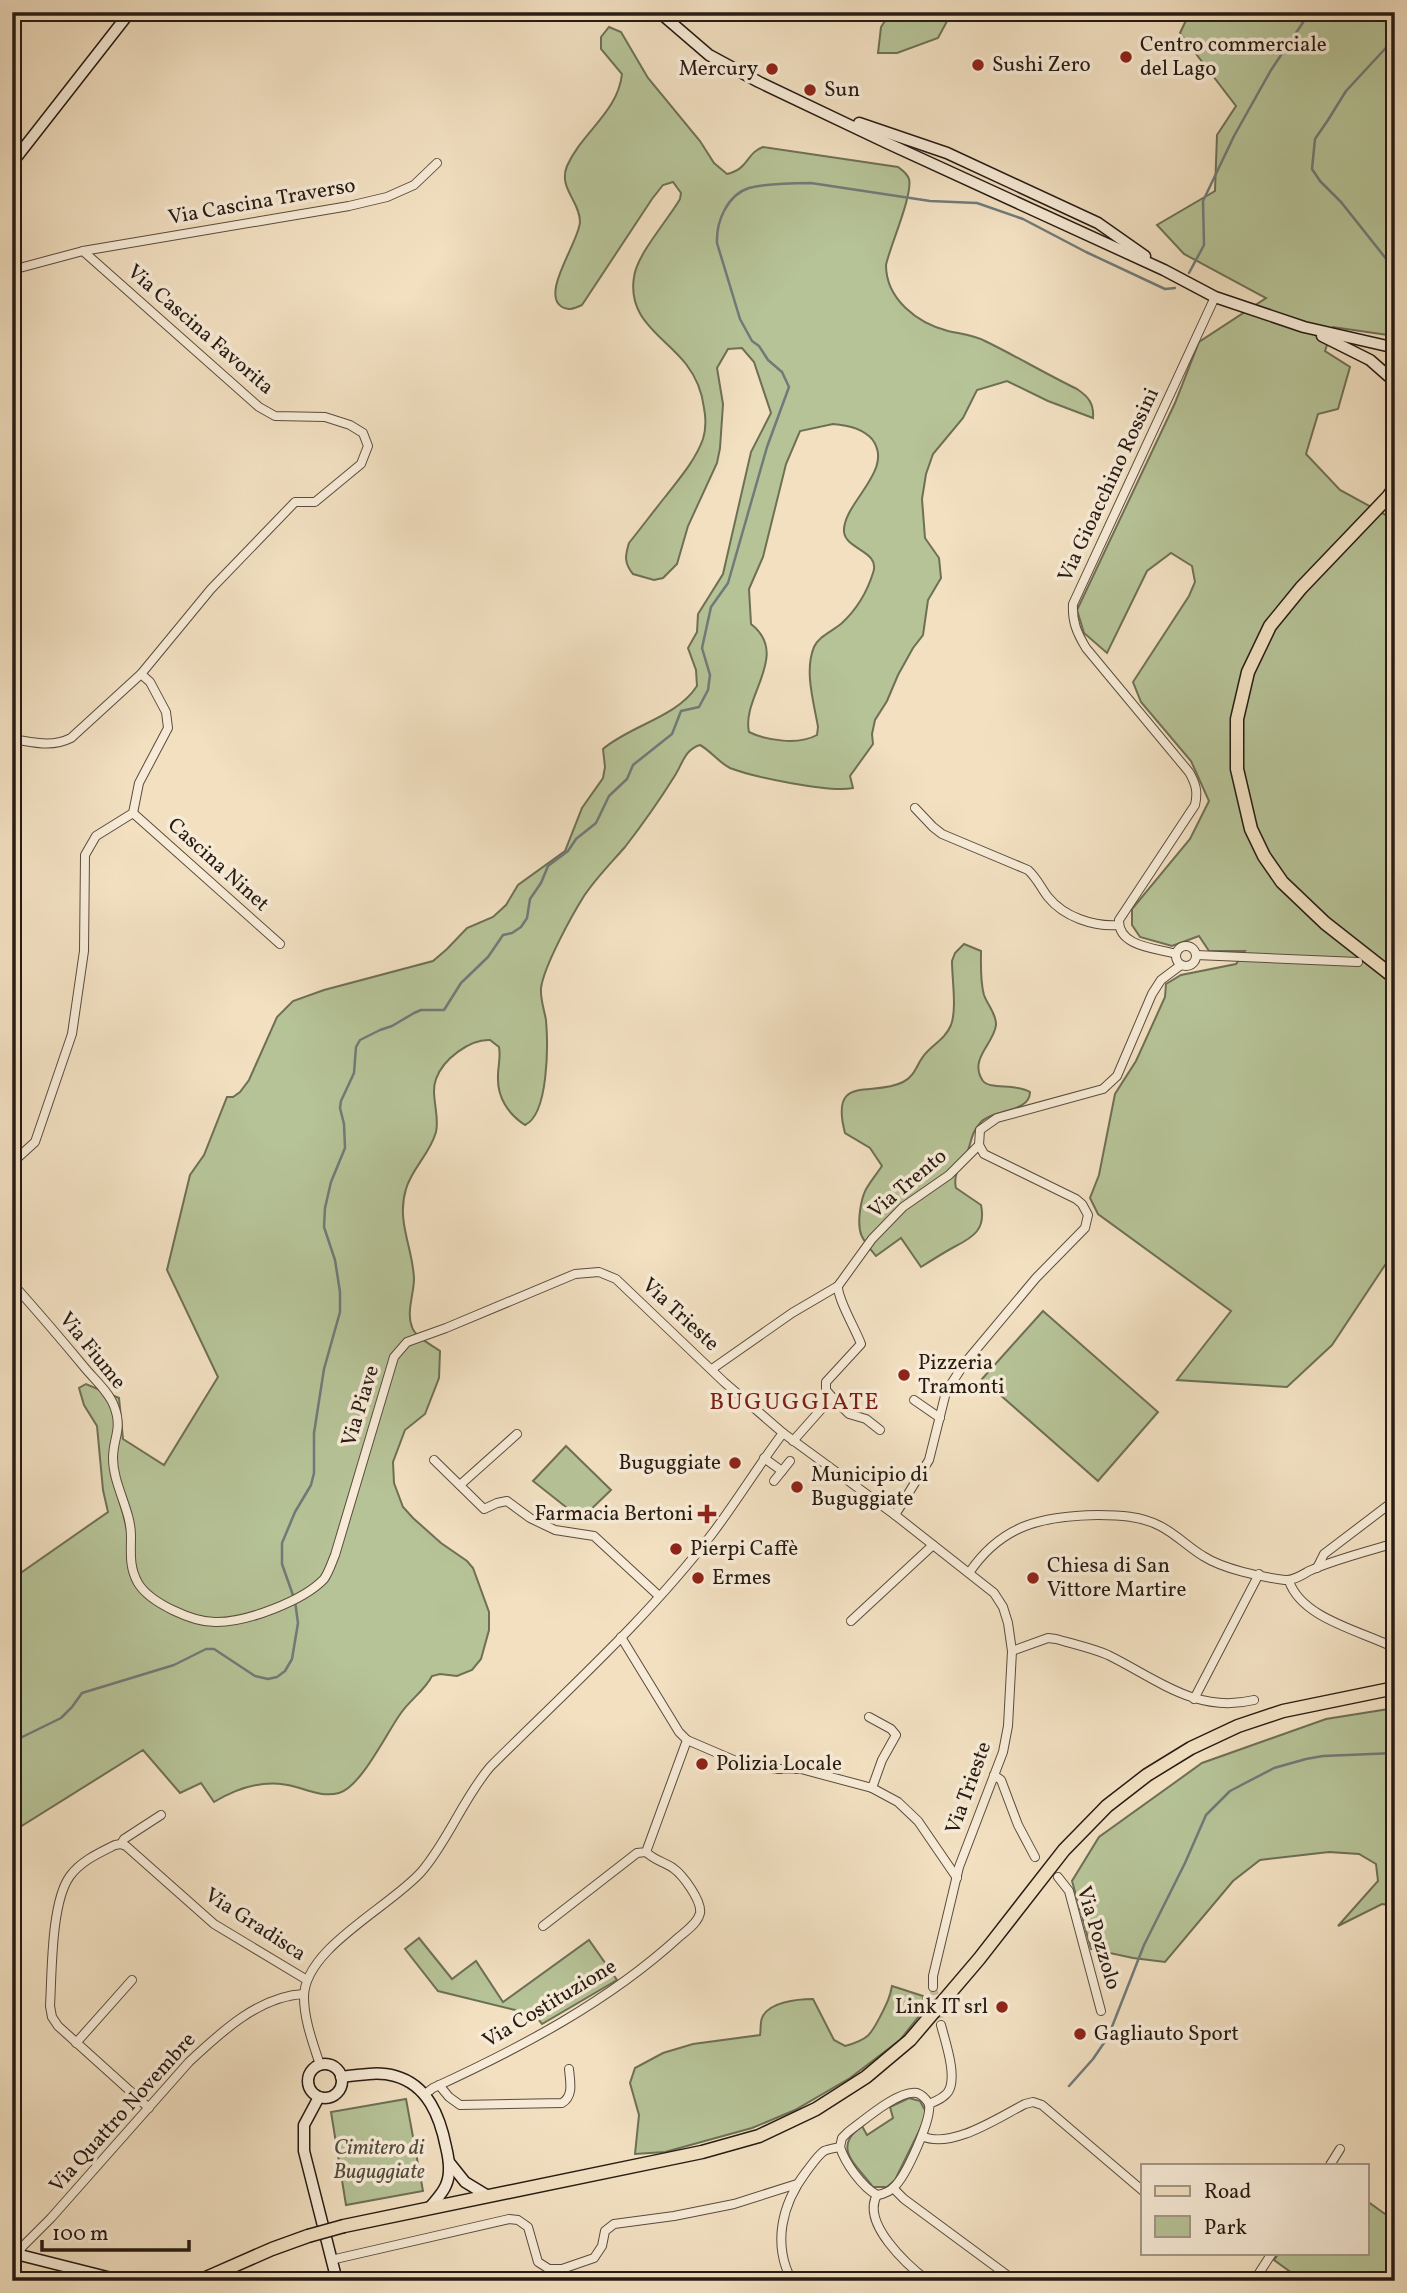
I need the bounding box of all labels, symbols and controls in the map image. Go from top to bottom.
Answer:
place label: Centro commerciale del Lago [1140,31,1327,84]
marker: Centro commerciale del Lago [1118,49,1134,65]
place label: Sushi Zero [992,51,1091,80]
place label: Mercury [679,55,759,84]
marker: Sushi Zero [970,57,986,73]
marker: Mercury [764,61,780,77]
place label: Sun [824,76,860,105]
marker: Sun [802,82,818,98]
street label: Via Cascina Traverso [166,171,358,233]
street label: Via Cascina Favorita [120,258,280,402]
street label: Via Gioacchino Rossini [1051,383,1167,587]
street label: Cascina Ninet [161,811,275,919]
street label: Via Trento [862,1142,954,1226]
street label: Via Trieste [635,1272,725,1358]
street label: Via Fiume [52,1306,132,1396]
place label: Pizzeria Tramonti [918,1349,1005,1402]
street label: Via Piave [335,1362,387,1450]
marker: Pizzeria Tramonti [896,1367,912,1383]
district label: BUGUGGIATE [709,1386,881,1420]
place label: Buguggiate [618,1449,721,1478]
marker: Buguggiate [727,1455,743,1471]
place label: Municipio di Buguggiate [811,1461,928,1514]
marker: Municipio di Buguggiate [789,1479,805,1495]
place label: Farmacia Bertoni [535,1500,693,1529]
marker: Farmacia Bertoni [699,1506,715,1522]
place label: Pierpi Caffè [690,1535,798,1564]
marker: Pierpi Caffè [668,1541,684,1557]
place label: Chiesa di San Vittore Martire [1047,1552,1186,1605]
place label: Ermes [712,1564,771,1593]
marker: Ermes [690,1570,706,1586]
marker: Chiesa di San Vittore Martire [1025,1570,1041,1586]
street label: Via Trieste [939,1738,999,1838]
place label: Polizia Locale [716,1750,842,1779]
marker: Polizia Locale [694,1756,710,1772]
street label: Via Gradisca [198,1881,312,1969]
street label: Via Pozzolo [1069,1883,1127,1993]
street label: Via Costituzione [478,1953,622,2055]
place label: Link IT srl [895,1993,988,2022]
marker: Link IT srl [994,1999,1010,2015]
place label: Gagliauto Sport [1094,2020,1239,2049]
marker: Gagliauto Sport [1072,2026,1088,2042]
street label: Via Quattro Novembre [43,2027,203,2199]
park label: Cimitero di Buguggiate [333,2134,425,2187]
legend [1141,2164,1368,2254]
text: Road [1204,2178,1251,2207]
scale bar [42,2209,189,2253]
text: Park [1204,2214,1247,2243]
text: 100 m [52,2220,109,2249]

